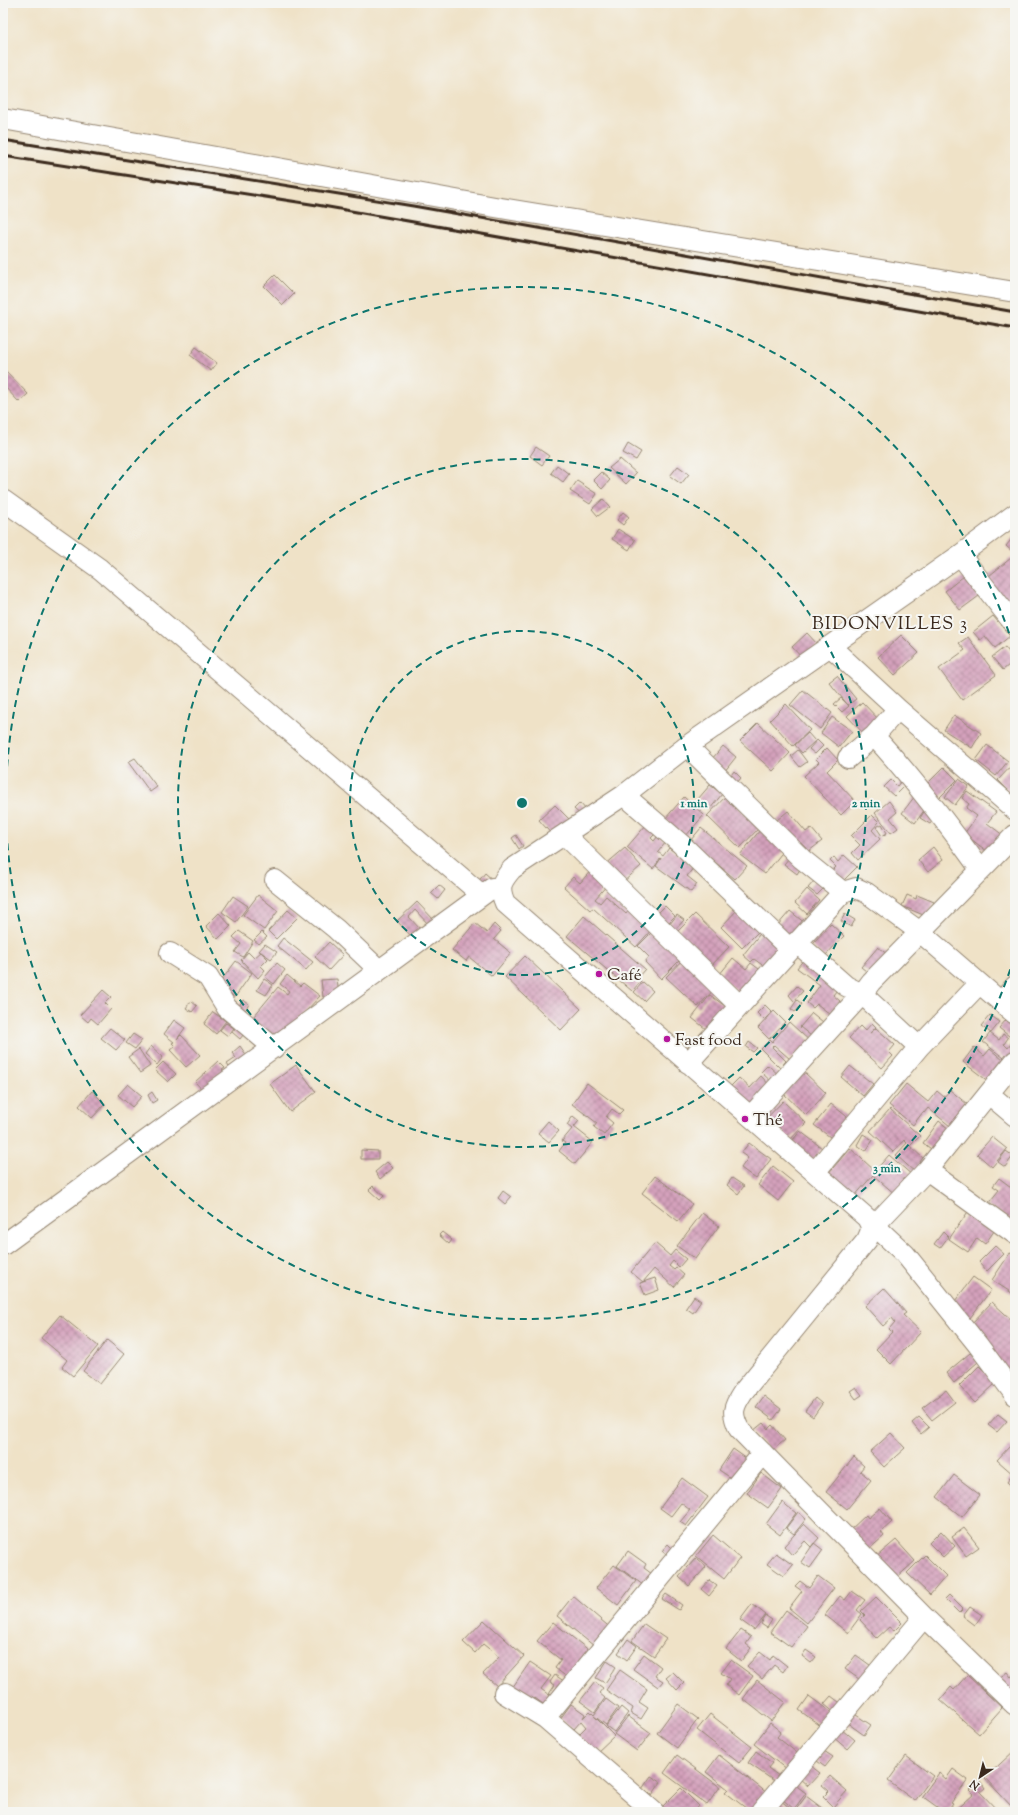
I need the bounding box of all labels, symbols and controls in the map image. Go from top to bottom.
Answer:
district label: BIDONVILLES 3 [812,611,968,638]
text: 1 min [679,795,708,813]
text: 2 min [852,795,881,813]
centre of rings [515,796,529,810]
place label: Café [607,964,642,988]
marker: Café [594,969,604,979]
place label: Fast food [675,1029,742,1053]
marker: Fast food [662,1034,672,1044]
place label: Thé [753,1109,783,1133]
marker: Thé [740,1114,750,1124]
text: 3 min [873,1160,902,1178]
north arrow [960,1757,1000,1797]
text: N [966,1775,984,1794]

